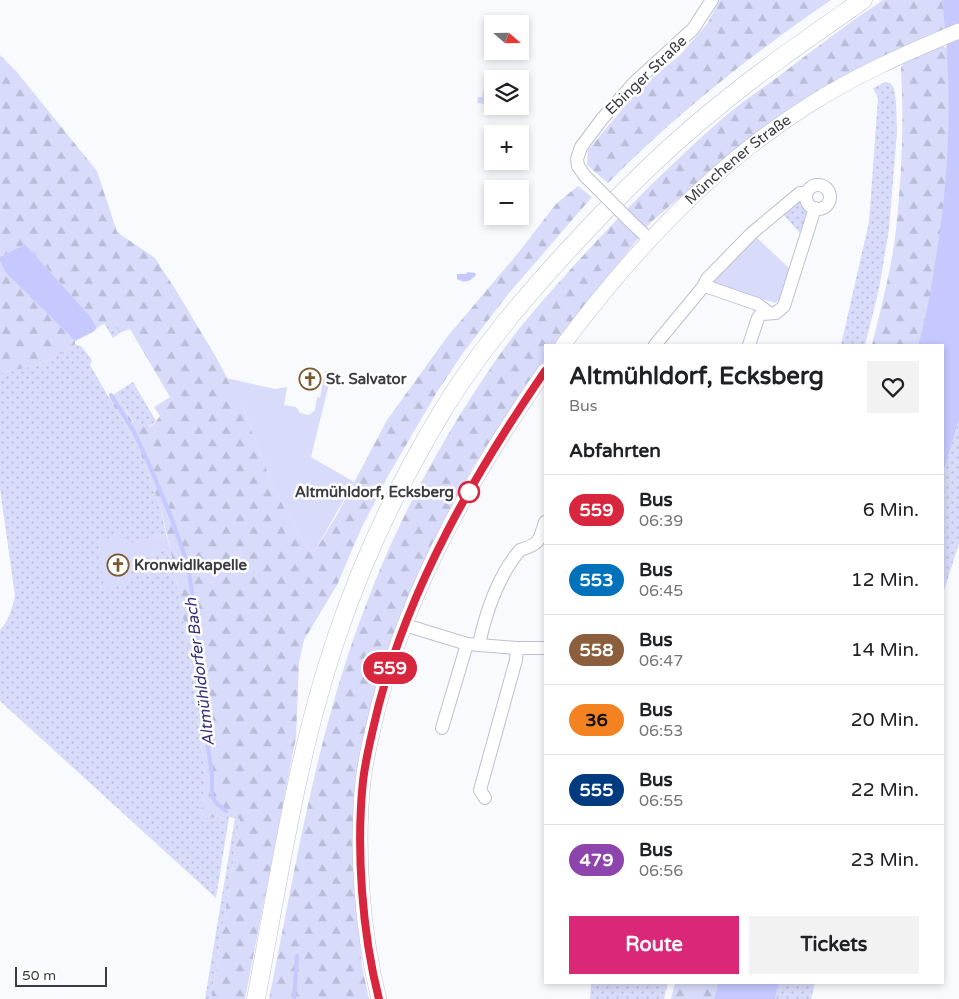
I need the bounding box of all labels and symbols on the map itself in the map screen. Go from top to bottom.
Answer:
north arrow [484,15,529,60]
street label: Ebinger Straße [602,32,690,118]
street label: Münchener Straße [681,111,794,208]
church icon: St. Salvator [298,367,322,391]
place label: St. Salvator [326,370,407,388]
marker: Altmühldorf, Ecksberg [458,481,480,503]
place label: Altmühldorf, Ecksberg [295,483,454,502]
church icon: Kronwidlkapelle [106,553,130,577]
place label: Kronwidlkapelle [134,556,247,575]
water label: Altmühldorfer Bach [181,595,219,747]
line badge: 559 [361,652,419,684]
scale bar [15,964,108,987]

